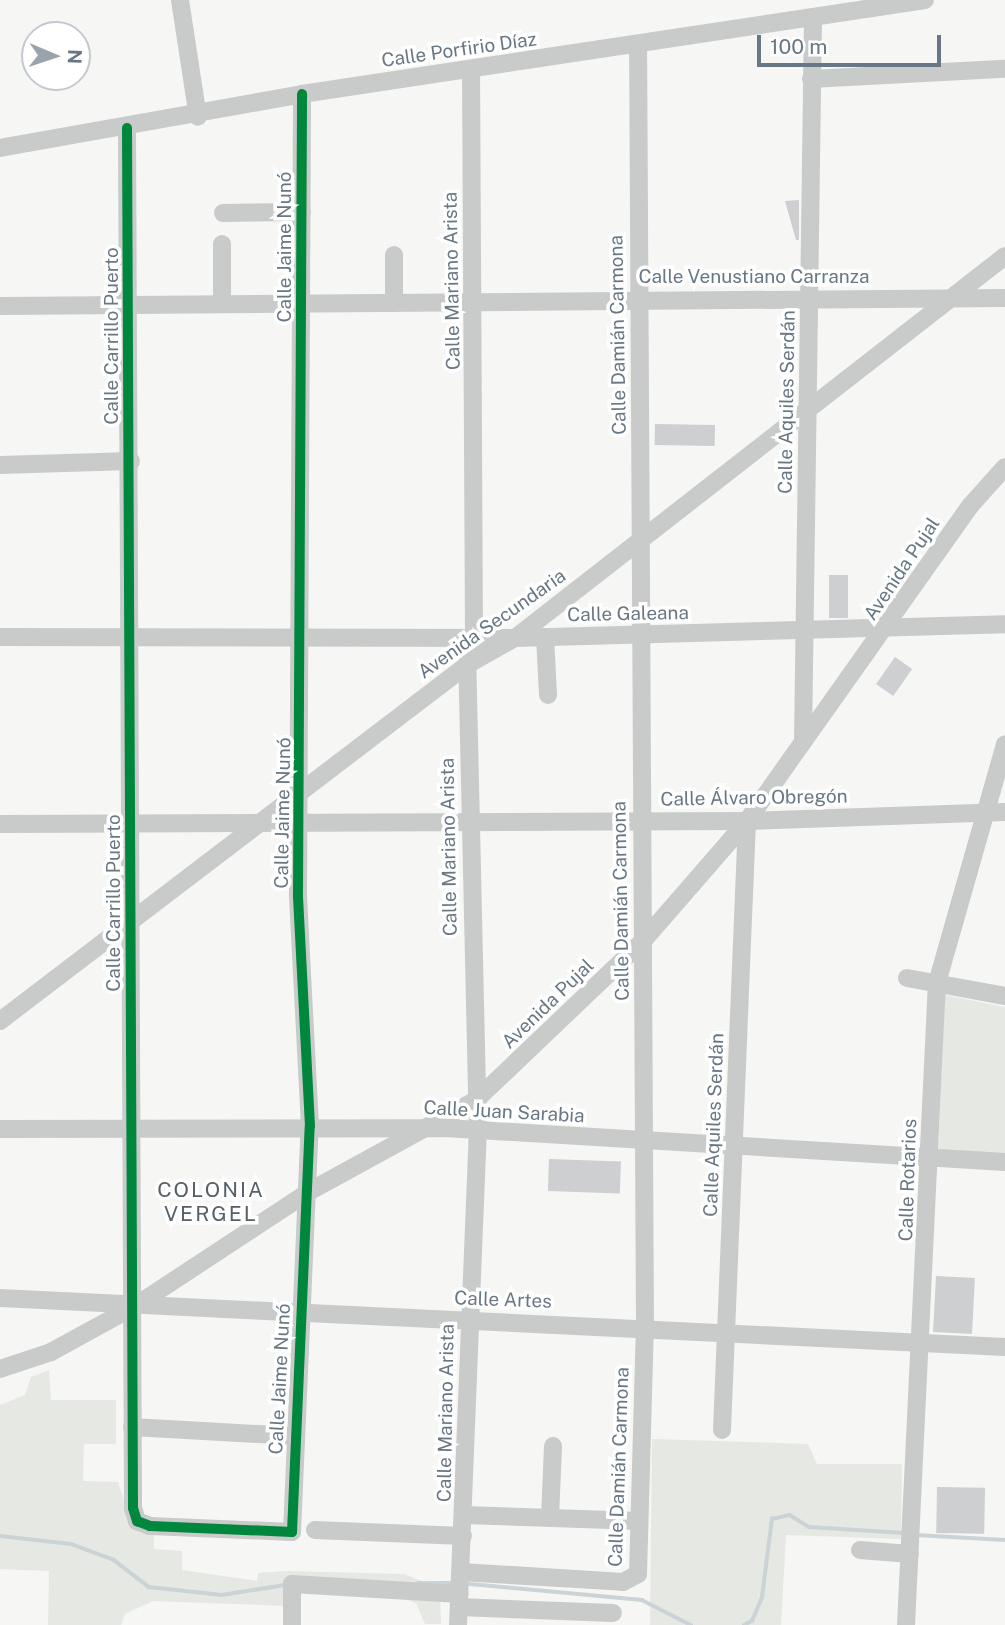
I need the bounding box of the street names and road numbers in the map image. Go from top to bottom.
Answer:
street label: Calle Porfirio Díaz [380,28,538,72]
street label: Calle Jaime Nunó [274,171,296,323]
street label: Calle Mariano Arista [439,191,465,371]
street label: Calle Damián Carmona [605,235,631,435]
street label: Calle Carrillo Puerto [101,247,123,425]
street label: Calle Venustiano Carranza [638,266,870,288]
street label: Calle Aquiles Serdán [774,310,800,494]
street label: Avenida Pujal [859,513,945,625]
street label: Avenida Secundaria [414,564,570,684]
street label: Calle Galeana [567,602,689,626]
street label: Calle Jaime Nunó [270,737,296,889]
street label: Calle Mariano Arista [436,757,462,937]
street label: Calle Álvaro Obregón [660,785,848,811]
street label: Calle Damián Carmona [608,801,634,1001]
street label: Calle Carrillo Puerto [103,814,125,992]
street label: Avenida Pujal [497,954,599,1054]
street label: Calle Aquiles Serdán [699,1033,729,1217]
street label: Calle Juan Sarabia [423,1096,585,1128]
street label: Calle Rotarios [894,1118,922,1242]
street label: Calle Artes [454,1287,552,1313]
street label: Calle Jaime Nunó [265,1303,295,1455]
street label: Calle Mariano Arista [433,1323,459,1503]
street label: Calle Damián Carmona [604,1367,634,1567]

